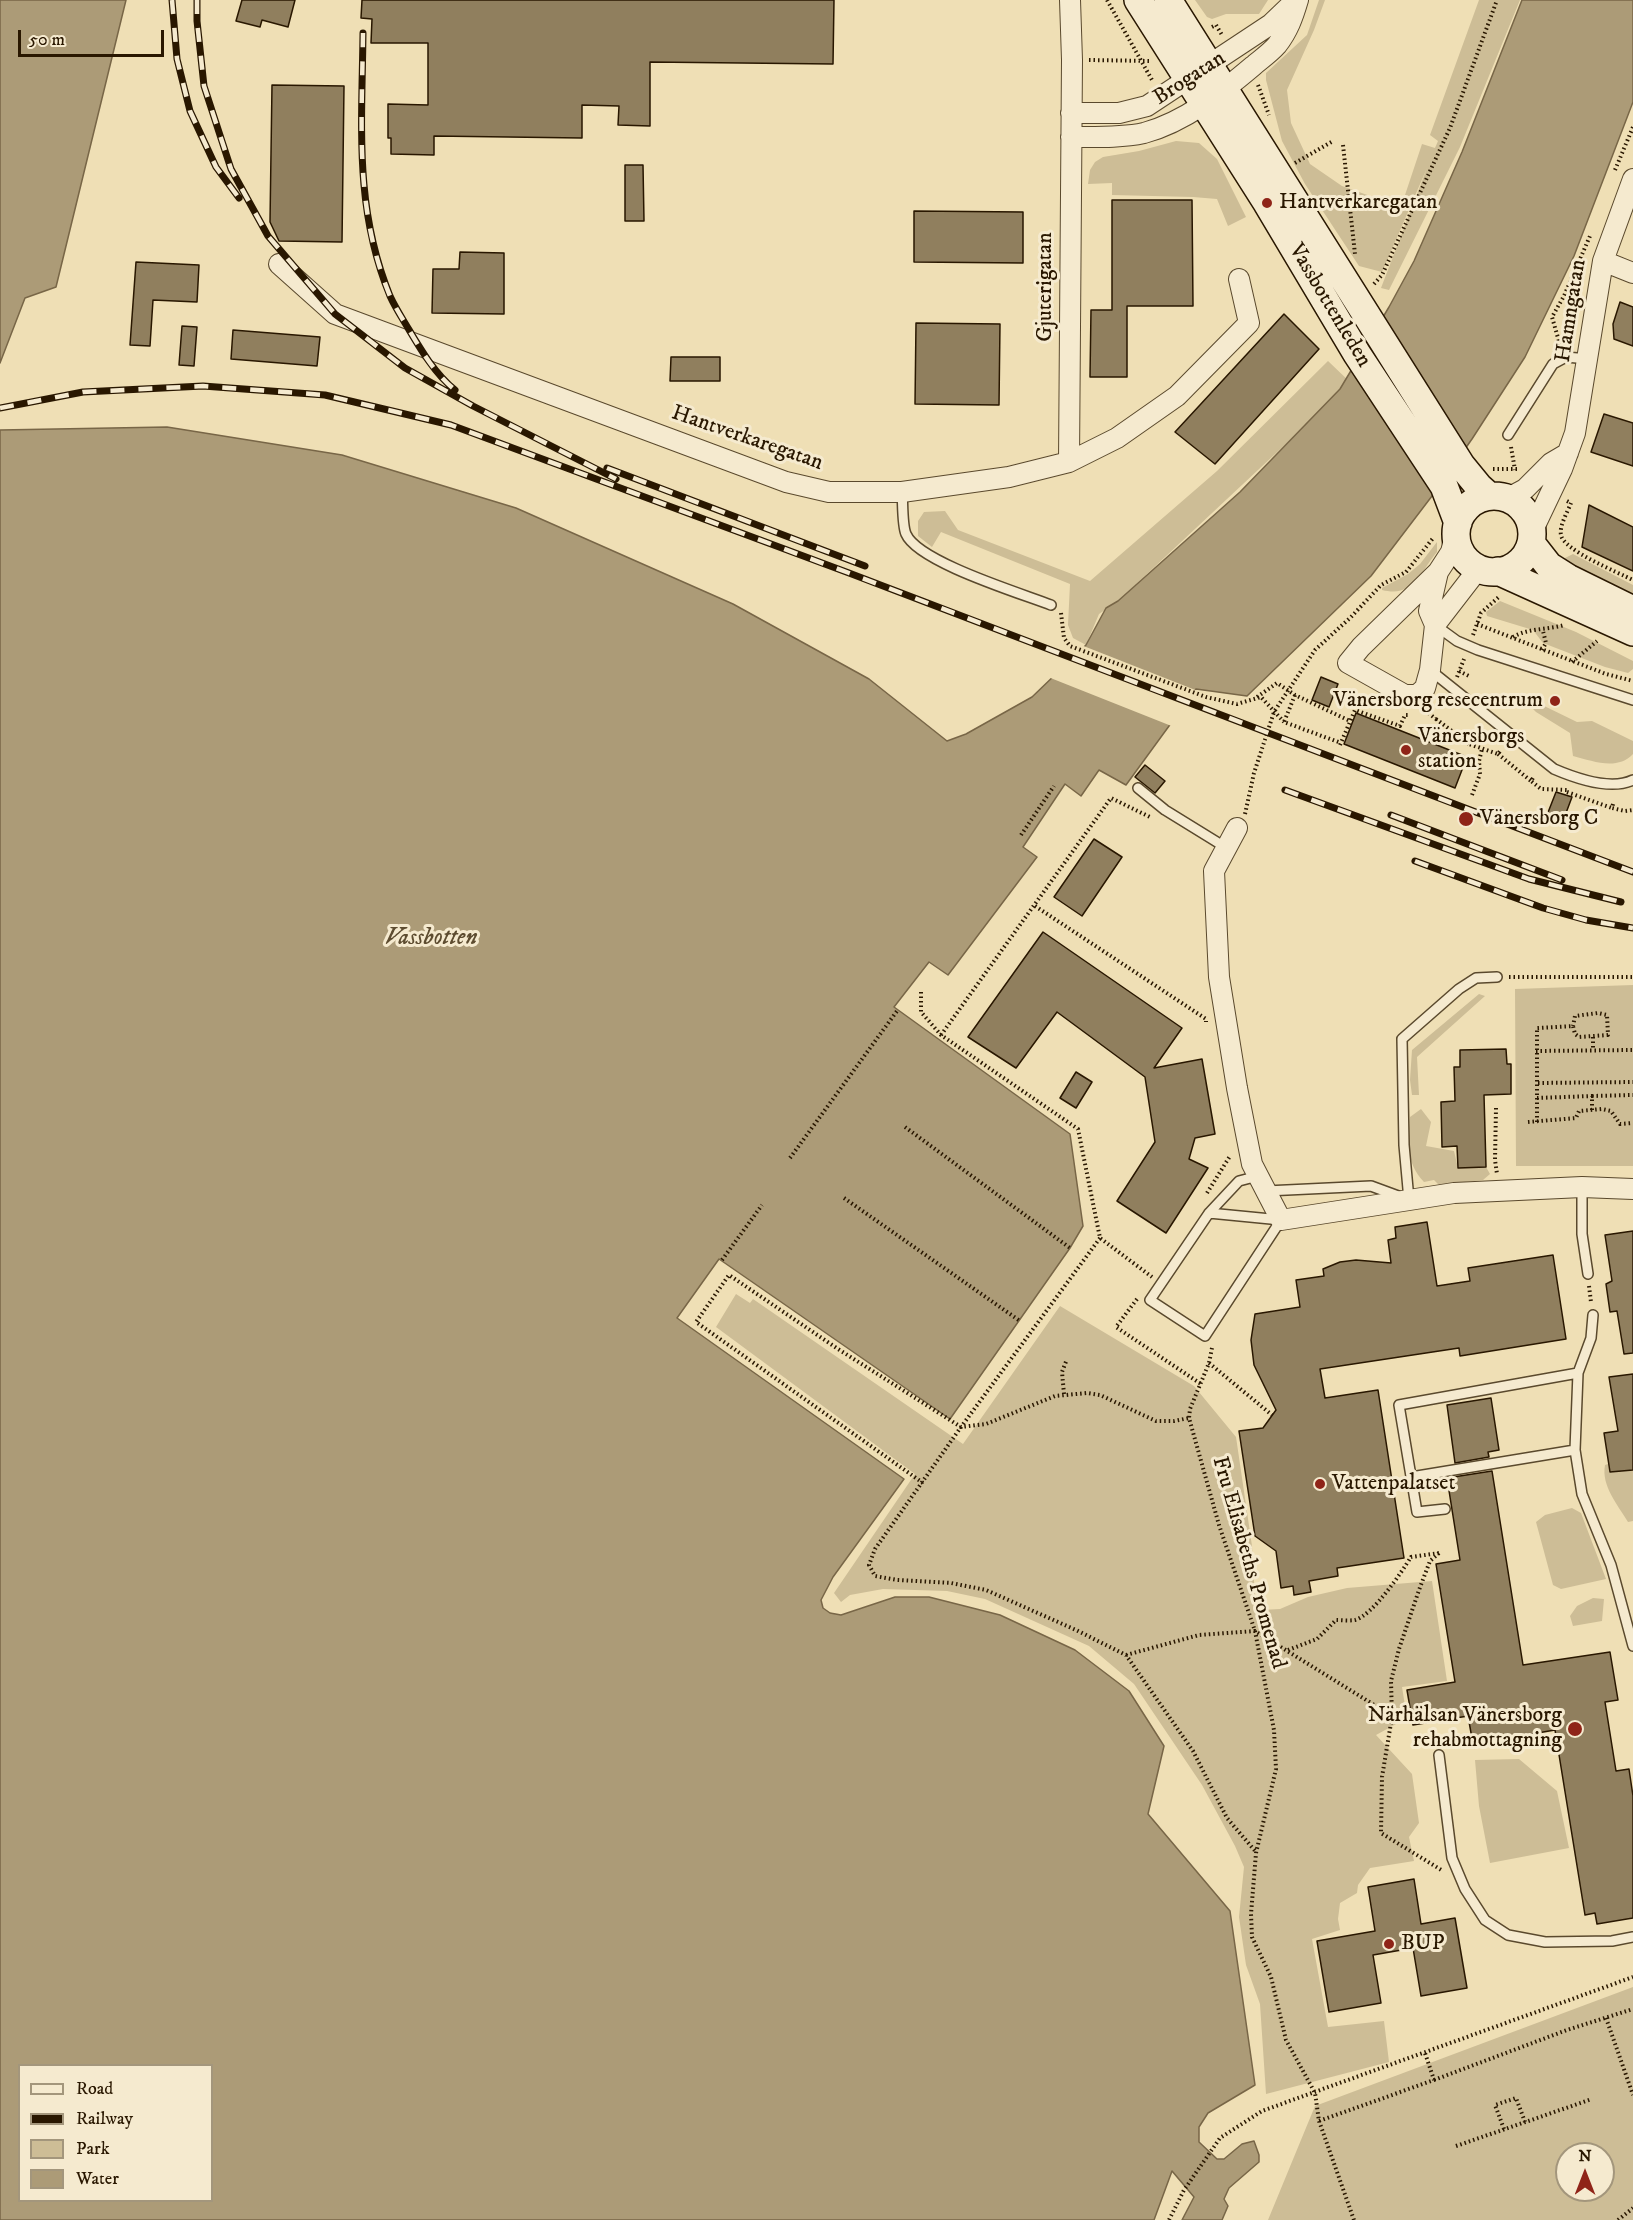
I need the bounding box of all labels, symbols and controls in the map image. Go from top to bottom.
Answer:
scale bar [21,18,166,56]
text: 50 m [29,29,65,51]
street label: Brogatan [1149,46,1231,112]
place label: Hantverkaregatan [1279,190,1438,216]
marker: Hantverkaregatan [1260,196,1274,210]
street label: Gjuterigatan [1033,232,1059,342]
street label: Vassbottenleden [1282,239,1376,373]
street label: Hamngatan [1551,258,1593,364]
street label: Hantverkaregatan [668,401,826,477]
place label: Vänersborg resecentrum [1333,688,1543,714]
marker: Vänersborg resecentrum [1548,694,1562,708]
place label: Vänersborgs station [1418,724,1524,776]
marker: Vänersborgs station [1399,743,1413,757]
place label: Vänersborg C [1480,806,1598,832]
marker: Vänersborg C [1457,810,1475,828]
water label: Vassbotten [385,925,477,953]
street label: Fru Elisabeths Promenad [1205,1454,1291,1672]
place label: Vattenpalatset [1332,1471,1455,1497]
marker: Vattenpalatset [1313,1477,1327,1491]
place label: Närhälsan Vänersborg rehabmottagning [1368,1703,1562,1754]
marker: Närhälsan Vänersborg rehabmottagning [1566,1720,1584,1738]
place label: BUP [1401,1931,1445,1957]
marker: BUP [1382,1937,1396,1951]
legend [18,2064,213,2202]
text: Road [76,2078,113,2100]
text: Railway [76,2108,133,2130]
text: Park [76,2138,110,2160]
north arrow [1555,2142,1615,2202]
text: N [1578,2146,1592,2166]
text: Water [76,2168,119,2190]

